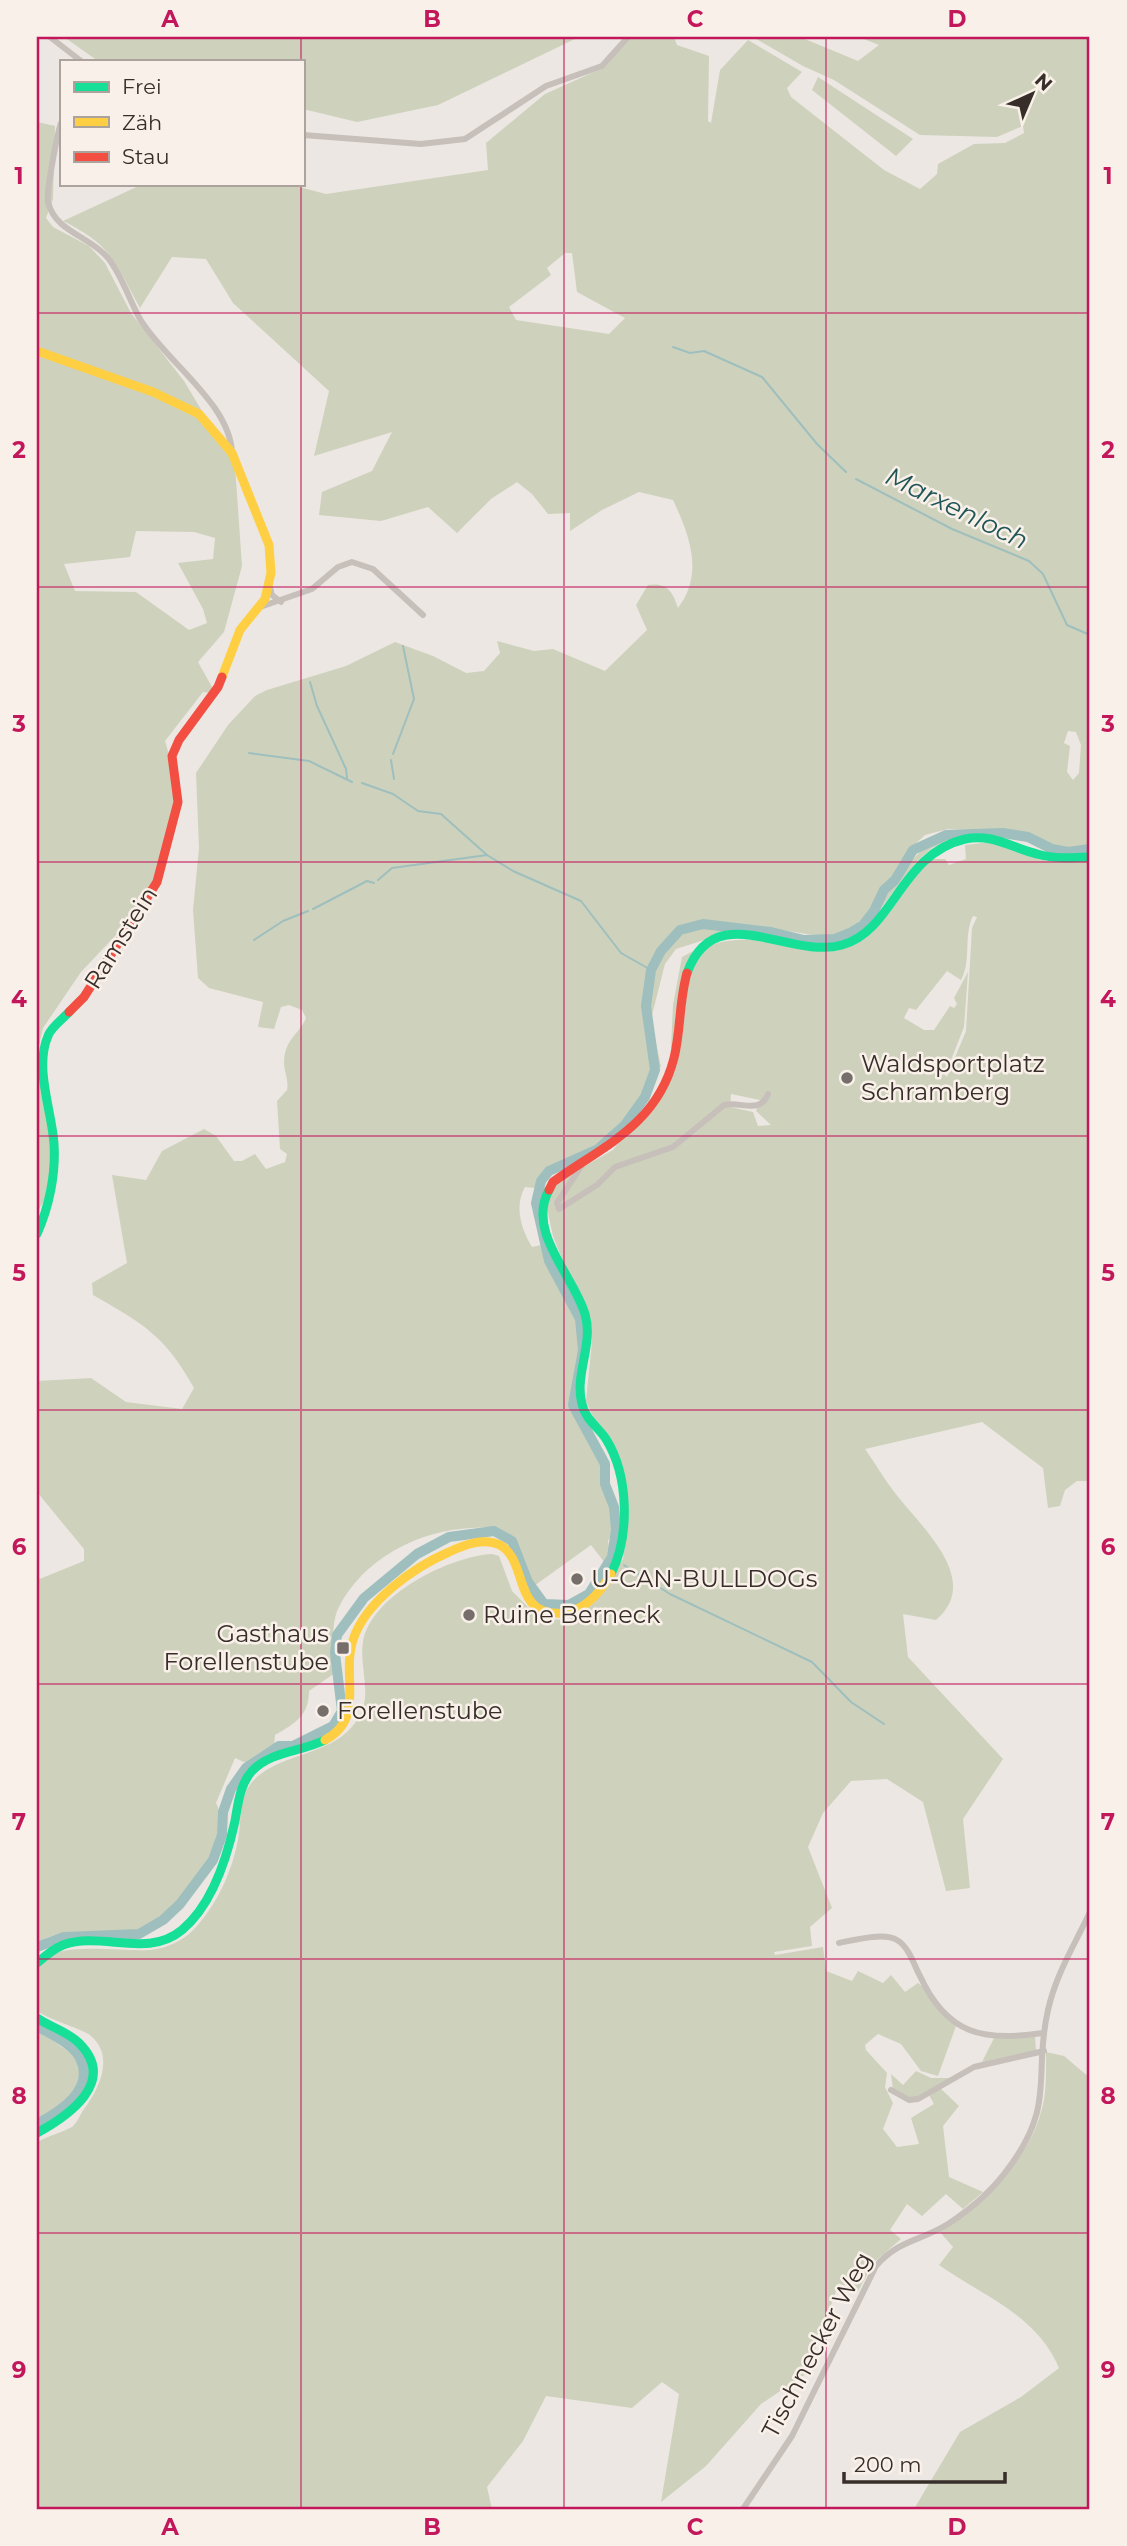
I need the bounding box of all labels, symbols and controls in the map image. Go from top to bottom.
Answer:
text: A [160,5,179,33]
text: B [423,5,441,33]
text: C [687,5,704,33]
text: D [948,5,967,33]
legend [60,60,304,186]
north arrow [998,60,1068,130]
text: N [1030,69,1057,96]
text: Frei [122,74,162,99]
text: Zäh [122,110,162,135]
text: Stau [122,144,170,169]
text: 1 [14,162,24,190]
text: 1 [1103,162,1113,190]
text: 2 [12,436,26,464]
text: 2 [1101,436,1115,464]
water label: Marxenloch [880,460,1034,556]
text: 3 [11,710,26,738]
text: 3 [1100,710,1115,738]
street label: Ramstein [78,881,163,994]
text: 4 [11,985,27,1013]
text: 4 [1100,985,1116,1013]
place label: Waldsportplatz Schramberg [861,1049,1045,1106]
marker: Waldsportplatz Schramberg [839,1070,855,1086]
text: 5 [12,1259,26,1287]
text: 5 [1101,1259,1115,1287]
text: 6 [12,1533,27,1561]
text: 6 [1101,1533,1116,1561]
place label: U-CAN-BULLDOGs [591,1564,817,1593]
marker: U-CAN-BULLDOGs [569,1571,585,1587]
place label: Ruine Berneck [483,1600,661,1629]
marker: Ruine Berneck [461,1607,477,1623]
place label: Gasthaus Forellenstube [163,1619,329,1676]
marker: Gasthaus Forellenstube [335,1640,351,1656]
place label: Forellenstube [337,1696,503,1725]
marker: Forellenstube [315,1703,331,1719]
text: 7 [12,1808,26,1836]
text: 7 [1101,1808,1115,1836]
text: 8 [11,2082,27,2110]
text: 8 [1100,2082,1116,2110]
street label: Tischnecker Weg [755,2247,878,2443]
text: 9 [12,2356,26,2384]
text: 9 [1101,2356,1115,2384]
scale bar [844,2441,1004,2485]
text: 200 m [854,2452,921,2477]
text: A [160,2513,179,2541]
text: B [423,2513,441,2541]
text: C [687,2513,704,2541]
text: D [948,2513,967,2541]

